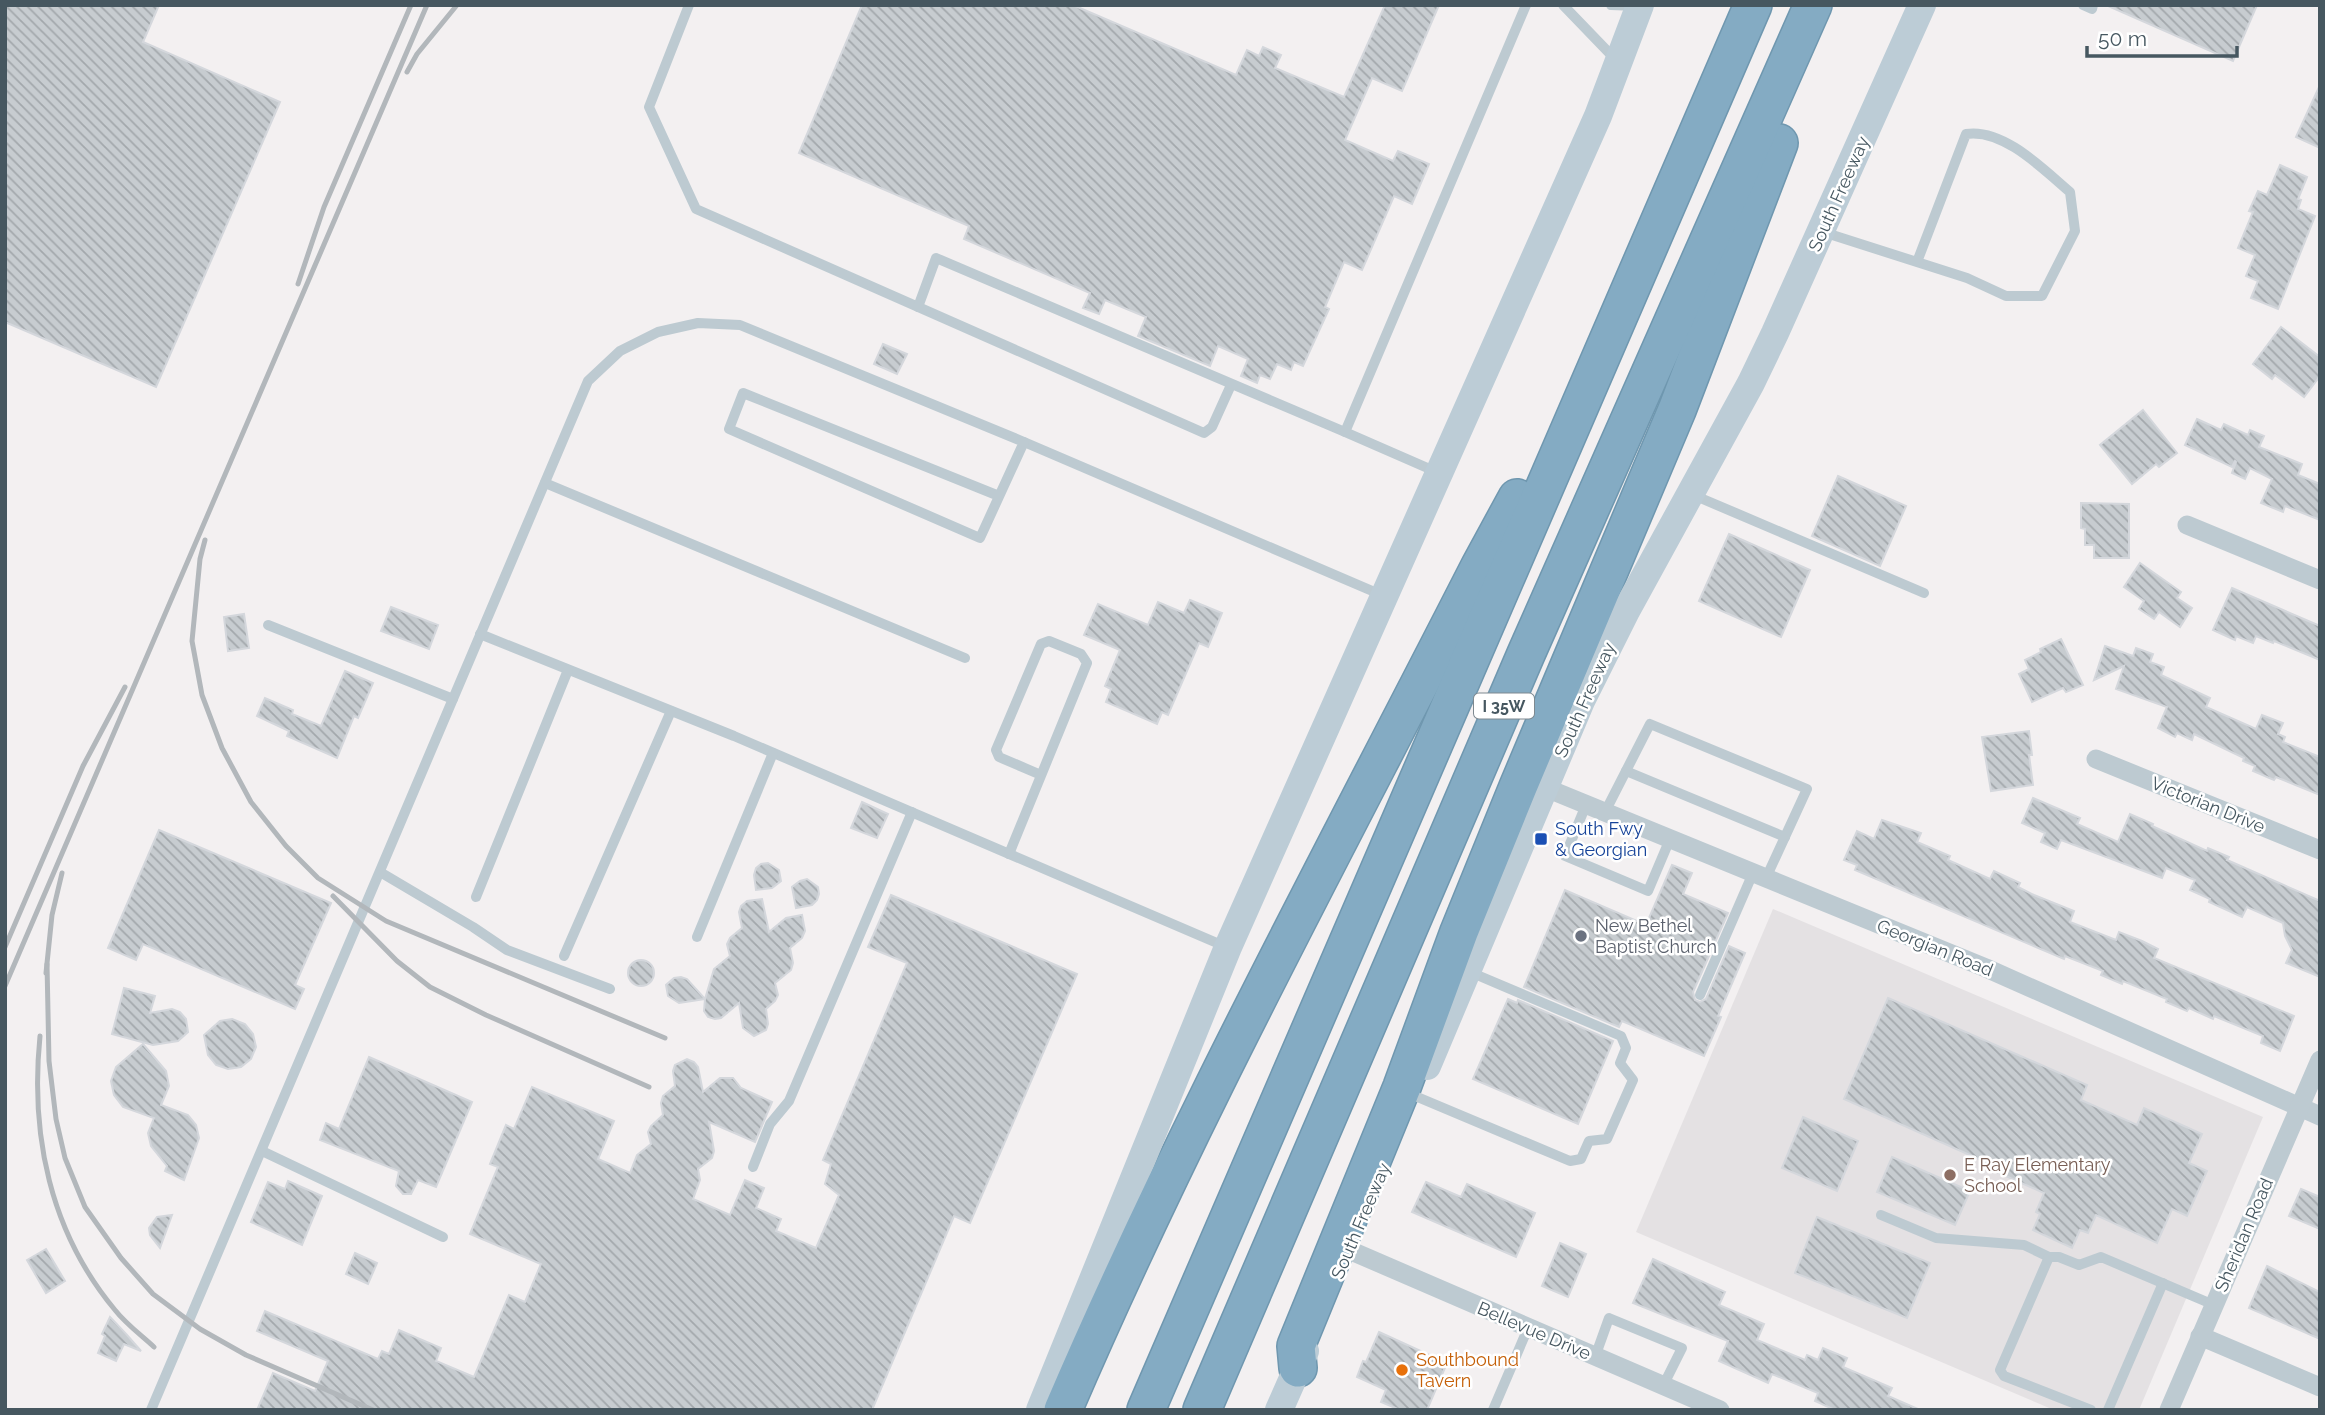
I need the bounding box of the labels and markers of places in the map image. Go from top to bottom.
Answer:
place label: South Fwy & Georgian [1555,818,1647,860]
marker: South Fwy & Georgian [1533,831,1549,847]
place label: New Bethel Baptist Church [1595,915,1717,957]
marker: New Bethel Baptist Church [1573,928,1589,944]
place label: E Ray Elementary School [1964,1154,2111,1196]
marker: E Ray Elementary School [1942,1167,1958,1183]
place label: Southbound Tavern [1416,1349,1519,1391]
marker: Southbound Tavern [1394,1362,1410,1378]

